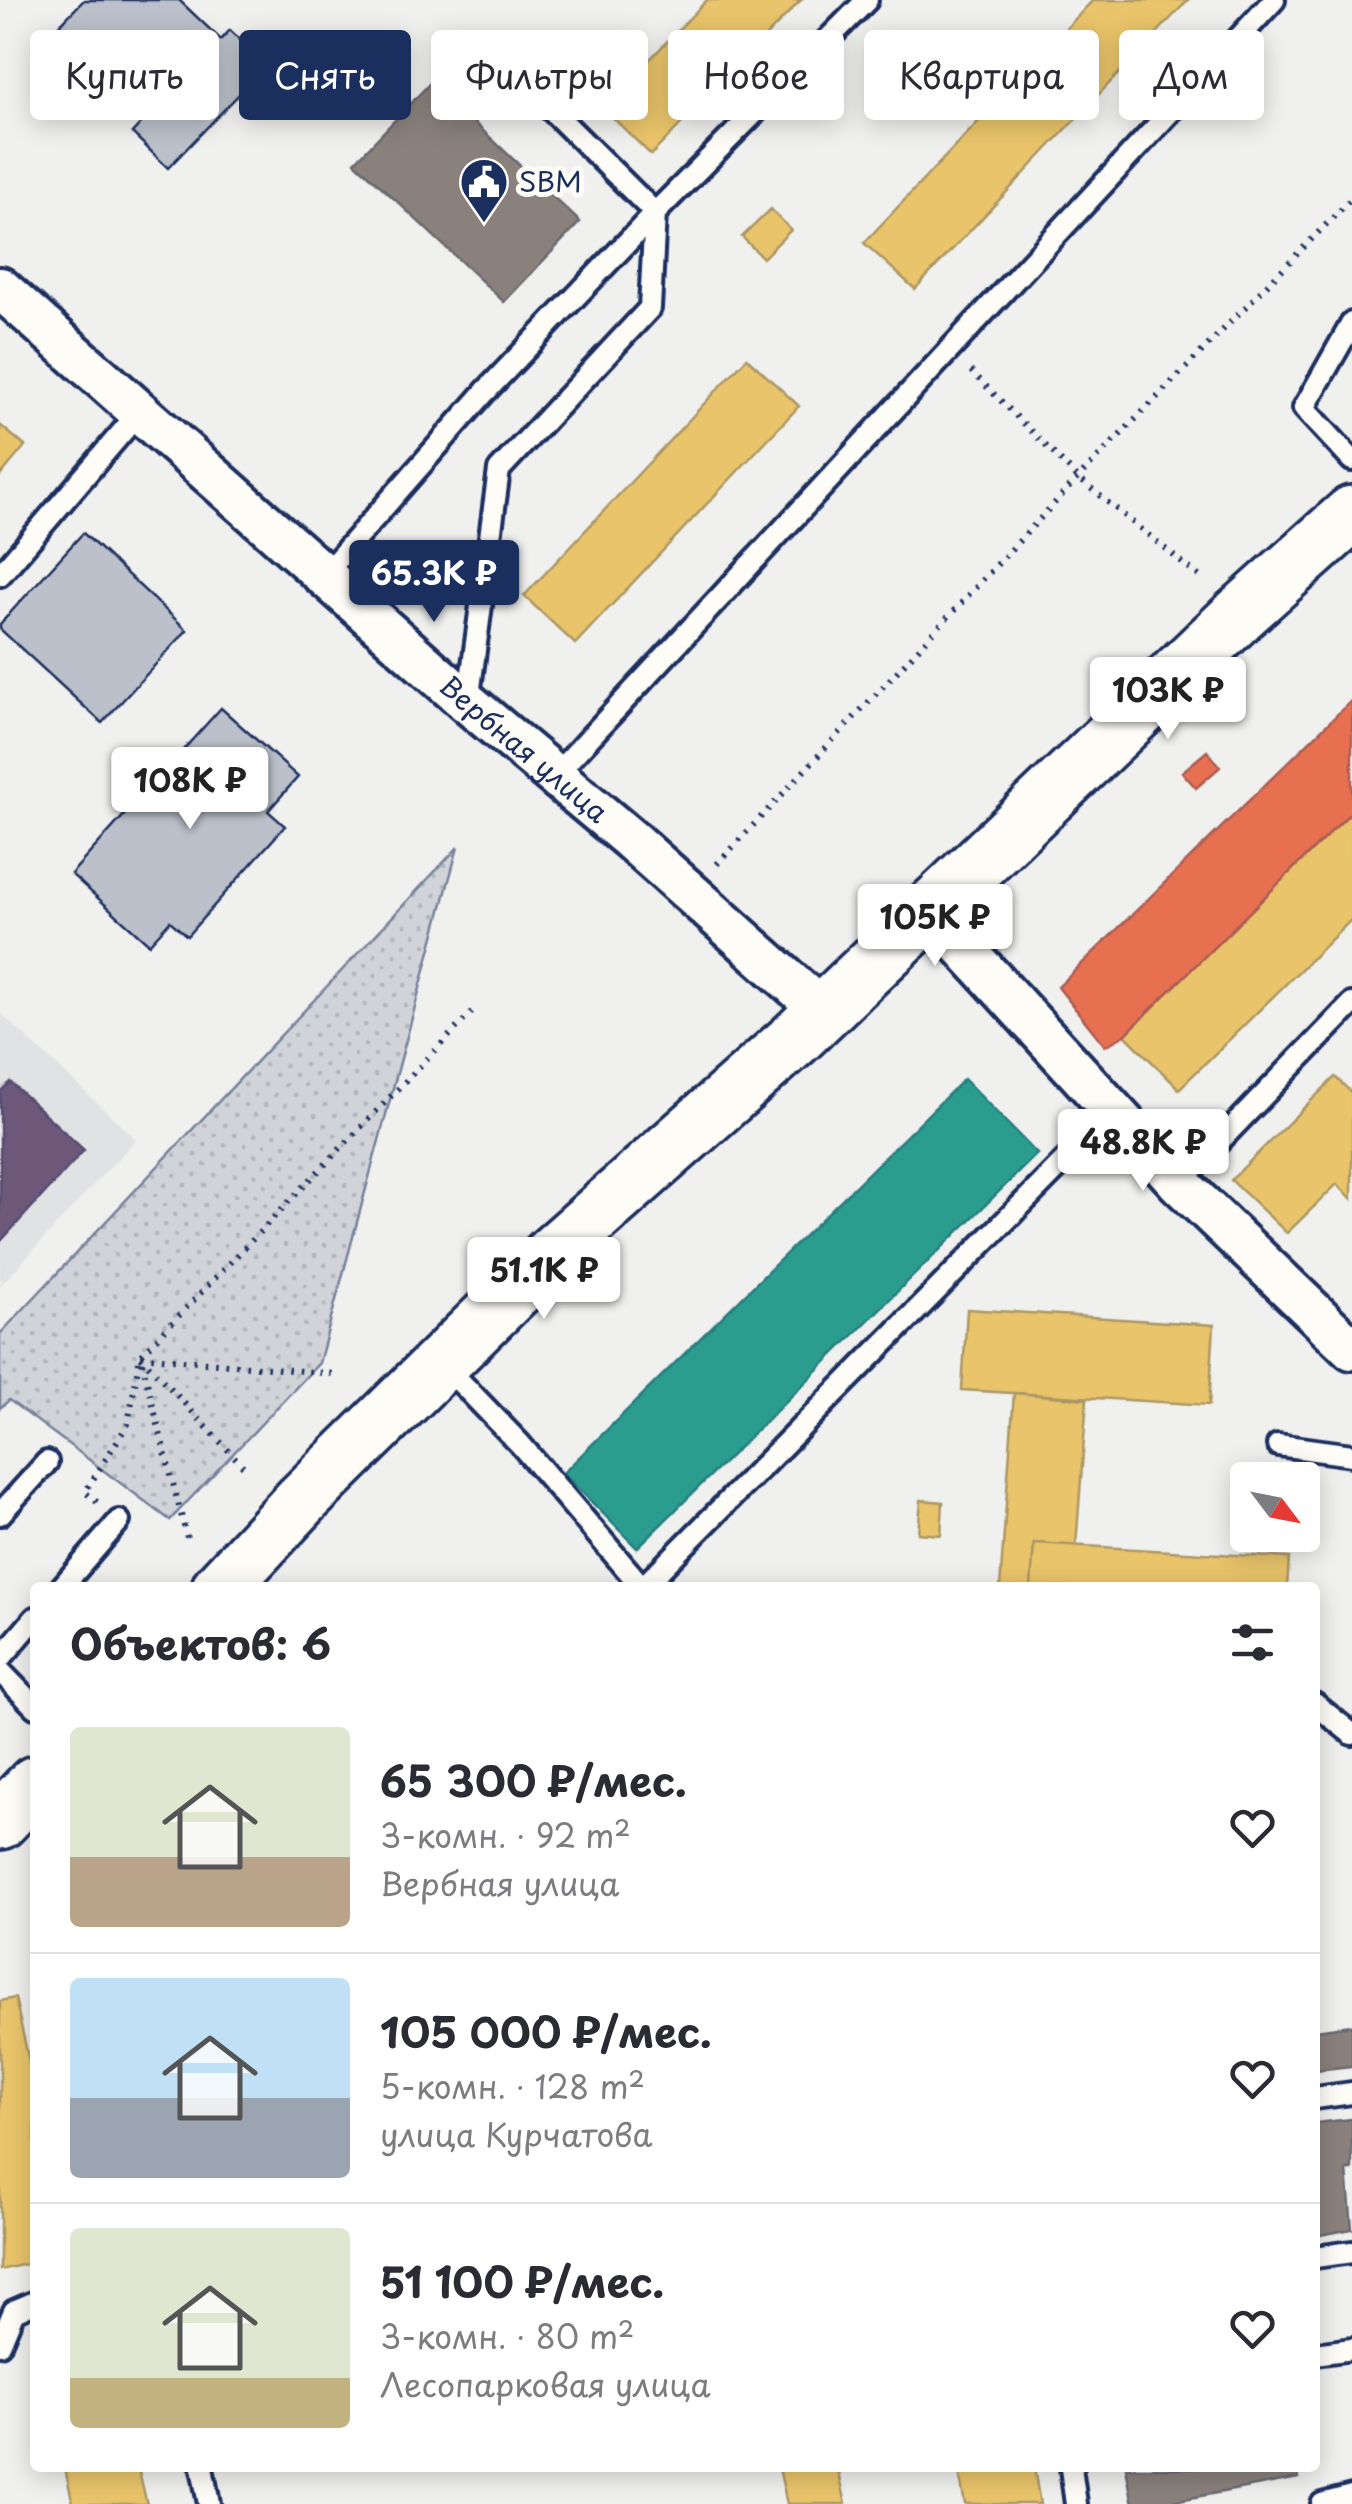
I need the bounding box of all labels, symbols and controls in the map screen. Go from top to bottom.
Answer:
chip: Купить [30,30,219,120]
chip: Снять [239,30,411,120]
chip: Фильтры [431,30,648,120]
chip: Новое [668,30,844,120]
chip: Квартира [864,30,1099,120]
chip: Дом [1119,30,1264,120]
public building icon: SBM [458,156,510,224]
place label: SBM [519,159,582,202]
pin: 65.3K ₽ [342,540,526,625]
text: 65.3K ₽ [371,548,497,596]
pin: 103K ₽ [1087,657,1249,742]
street label: Вербная улица [431,664,619,833]
text: 103K ₽ [1112,665,1224,713]
pin: 108K ₽ [109,747,271,832]
text: 108K ₽ [133,755,247,803]
pin: 105K ₽ [854,884,1016,969]
text: 105K ₽ [880,892,990,940]
pin: 48.8K ₽ [1051,1109,1235,1194]
text: 48.8K ₽ [1080,1117,1206,1165]
pin: 51.1K ₽ [452,1237,636,1322]
text: 51.1K ₽ [489,1245,599,1293]
north arrow [1230,1462,1320,1552]
map controls [1230,1462,1320,1552]
text: Объектов: 6 [70,1611,331,1674]
icon: filters [1225,1615,1280,1670]
text: 65 300 ₽/мес. [380,1748,687,1811]
icon: home [150,1767,270,1887]
icon: heart [1225,1800,1280,1855]
text: 3-комн. · 92 m² [380,1811,631,1859]
text: Вербная улица [380,1859,619,1907]
text: 105 000 ₽/мес. [380,1999,712,2062]
icon: home [150,2018,270,2138]
icon: heart [1225,2051,1280,2106]
text: 5-комн. · 128 m² [380,2062,645,2110]
text: улица Курчатова [380,2110,652,2158]
text: 51 100 ₽/мес. [380,2249,664,2312]
icon: home [150,2268,270,2388]
icon: heart [1225,2301,1280,2356]
text: 3-комн. · 80 m² [380,2312,634,2360]
text: Лесопарковая улица [380,2360,711,2408]

